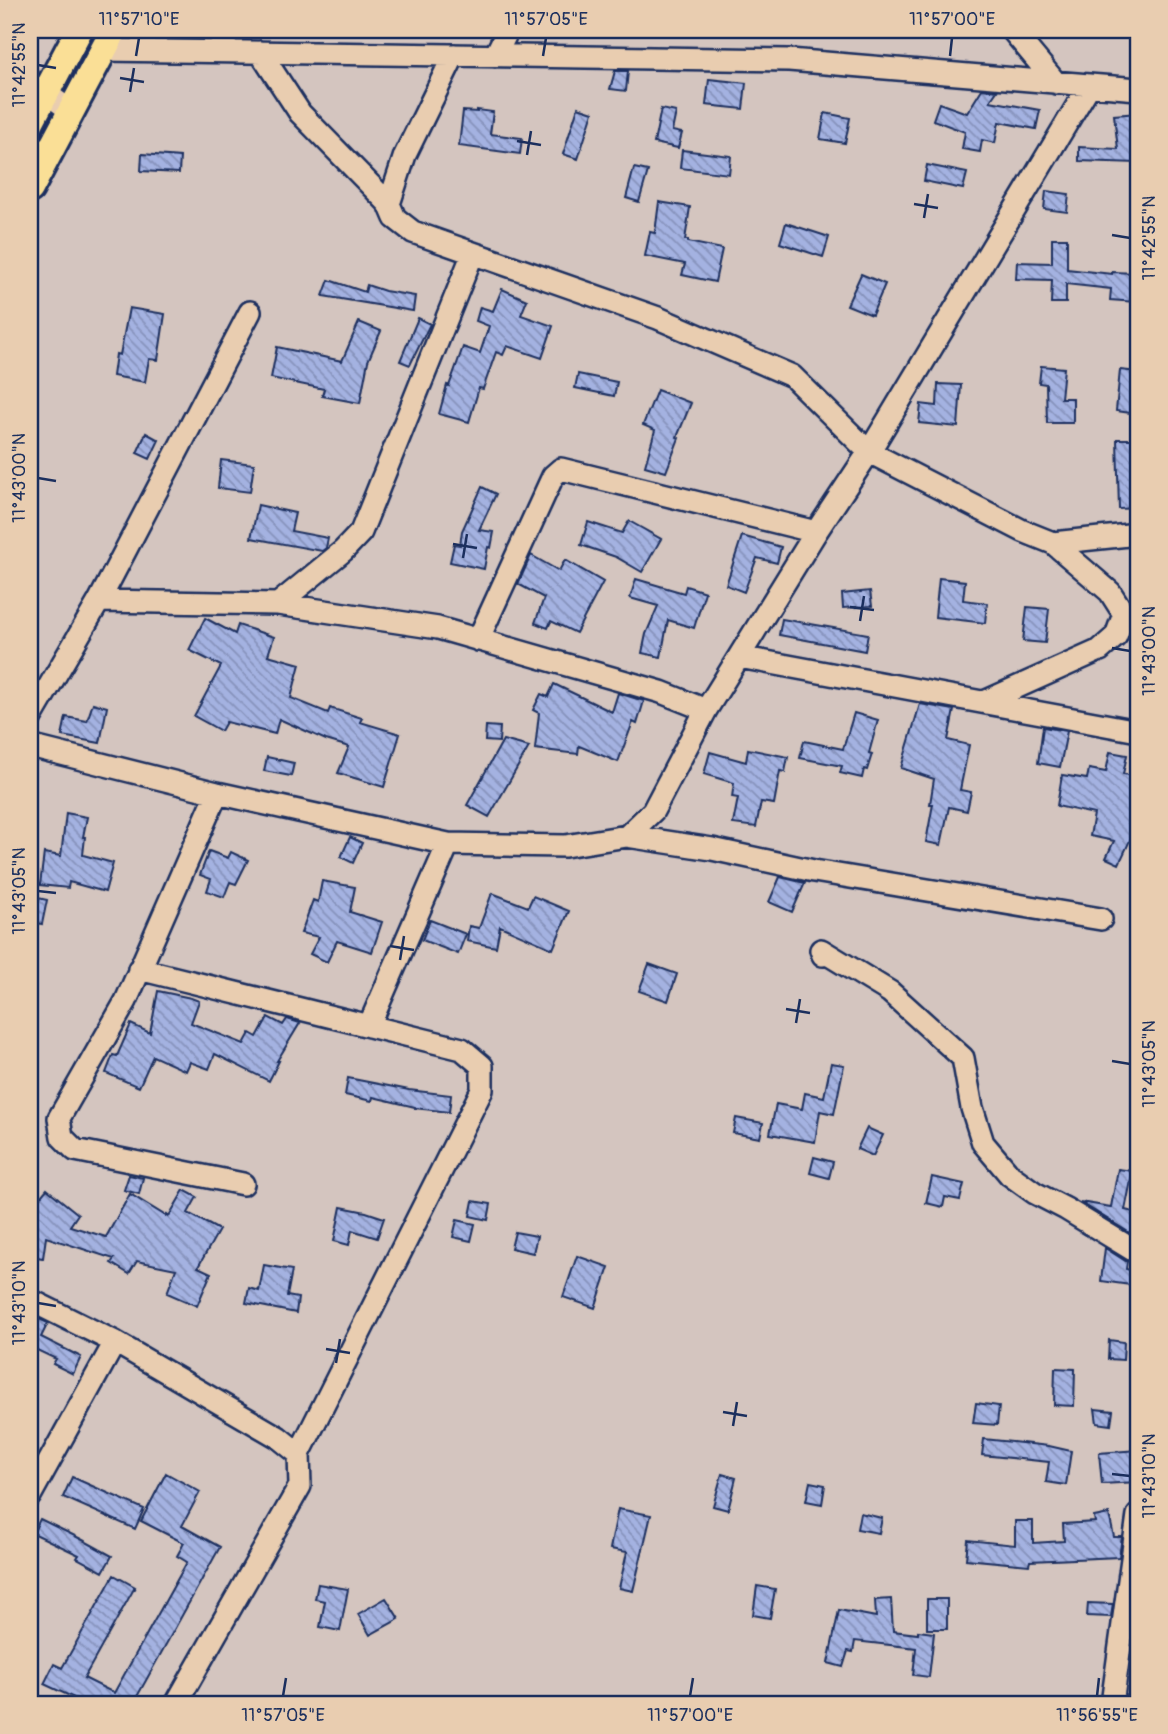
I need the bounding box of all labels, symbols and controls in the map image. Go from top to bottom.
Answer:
text: 11°57'10"E [99,8,179,31]
text: 11°57'05"E [504,8,588,31]
text: 11°57'00"E [909,8,995,31]
text: 11°42'55"N [8,22,31,108]
text: 11°42'55"N [1138,195,1161,281]
text: 11°43'00"N [8,433,31,523]
text: 11°43'00"N [1138,606,1161,696]
text: 11°43'05"N [8,847,31,935]
text: 11°43'05"N [1138,1020,1161,1108]
text: 11°43'10"N [8,1261,31,1345]
text: 11°43'10"N [1138,1434,1161,1518]
text: 11°57'05"E [241,1704,325,1727]
text: 11°57'00"E [647,1704,733,1727]
text: 11°56'55"E [1056,1704,1138,1727]

